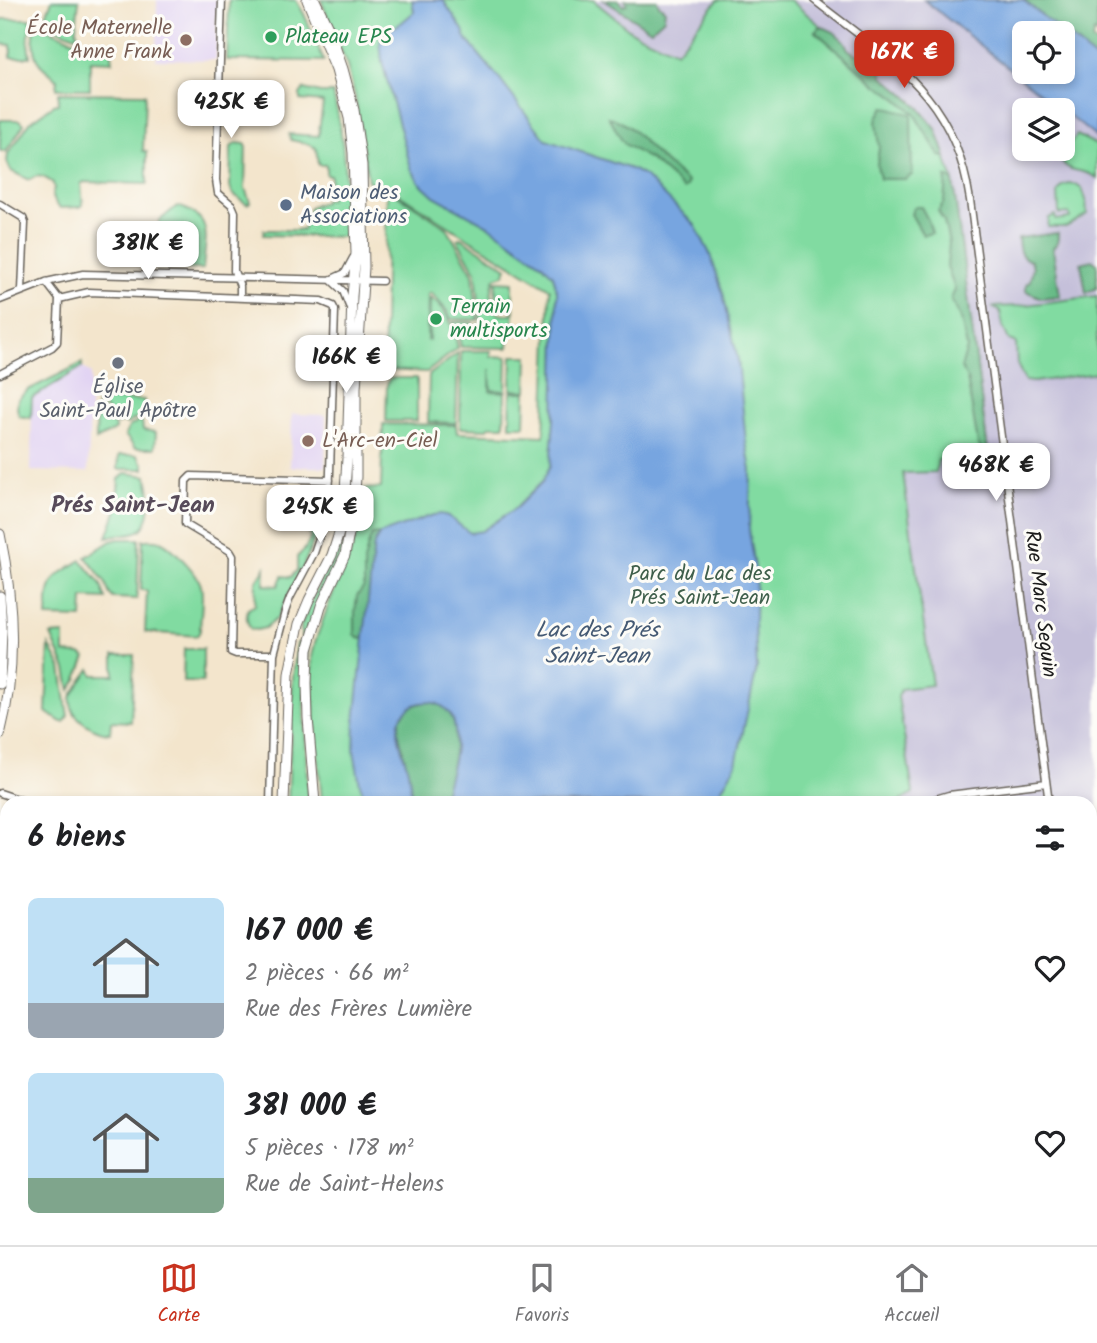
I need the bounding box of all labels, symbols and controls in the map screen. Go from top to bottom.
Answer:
place label: École Maternelle Anne Frank [27,12,173,69]
place label: Plateau EPS [285,21,392,54]
map controls [1012,21,1075,161]
button: locate [1012,21,1075,84]
marker: Plateau EPS [263,29,279,45]
pin: 167K € [847,31,961,90]
marker: École Maternelle Anne Frank [178,32,194,48]
text: 167K € [870,35,938,71]
pin: 425K € [174,80,288,140]
text: 425K € [194,85,268,121]
button: layers [1012,98,1075,161]
place label: Maison des Associations [300,177,407,234]
marker: Maison des Associations [278,197,294,213]
pin: 381K € [91,222,205,281]
text: 381K € [113,226,183,262]
place label: Terrain multisports [450,291,548,348]
marker: Terrain multisports [428,311,444,327]
pin: 166K € [289,336,403,395]
text: 166K € [311,340,381,376]
marker: Église Saint-Paul Apôtre [110,355,126,371]
place label: Église Saint-Paul Apôtre [40,371,197,428]
place label: L'Arc-en-Ciel [322,425,438,458]
marker: L'Arc-en-Ciel [300,433,316,449]
pin: 468K € [939,444,1053,503]
text: 468K € [958,448,1034,484]
pin: 245K € [263,486,377,545]
district label: Prés Saint-Jean [51,488,215,524]
text: 245K € [283,490,357,526]
street label: Rue Marc Seguin [1015,528,1065,680]
park label: Parc du Lac des Prés Saint-Jean [629,558,772,615]
water label: Lac des Prés Saint-Jean [535,613,661,675]
text: 6 biens [28,814,126,862]
icon: filters [1031,819,1069,857]
text: 167 000 € [245,908,373,956]
icon: home [84,926,168,1010]
icon: heart [1031,949,1069,987]
text: 2 pièces · 66 m² [245,956,409,992]
text: Rue des Frères Lumière [245,992,472,1028]
text: 381 000 € [245,1083,376,1131]
icon: home [84,1101,168,1185]
icon: heart [1031,1124,1069,1162]
text: 5 pièces · 178 m² [245,1131,414,1167]
text: Rue de Saint-Helens [245,1167,444,1203]
tab: Carte [157,1259,200,1331]
tab: Favoris [515,1259,569,1331]
tab: Accueil [884,1259,940,1331]

